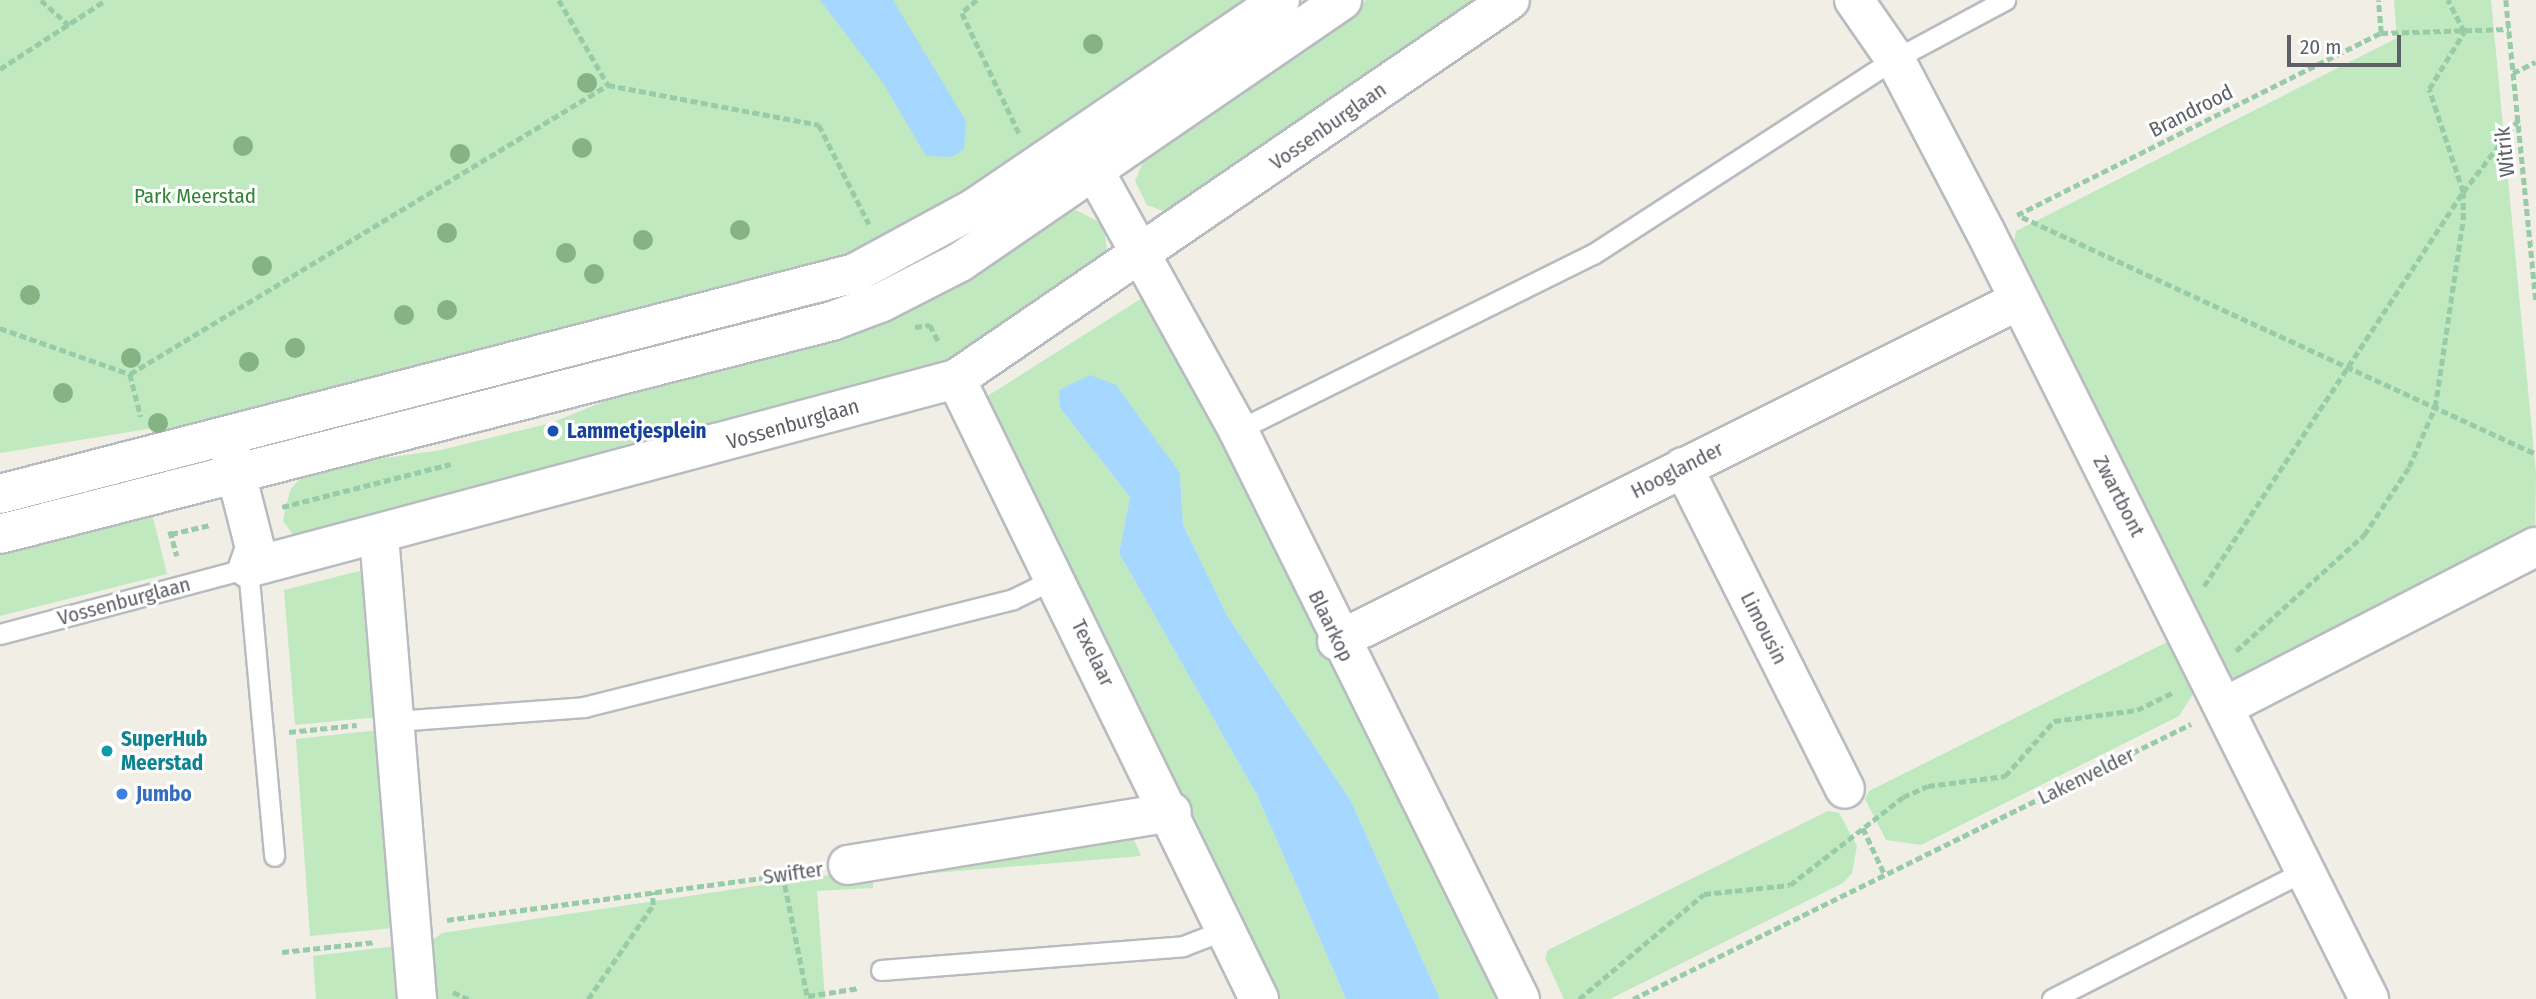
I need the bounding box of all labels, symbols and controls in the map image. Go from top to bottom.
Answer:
scale bar [2291,21,2405,65]
text: 20 m [2300,34,2341,60]
street label: Vossenburglaan [1265,77,1391,175]
street label: Brandrood [2145,79,2237,143]
street label: Witrik [2490,126,2520,178]
park label: Park Meerstad [134,183,256,209]
street label: Vossenburglaan [724,393,862,455]
place label: Lammetjesplein [567,418,707,444]
marker: Lammetjesplein [545,423,561,439]
street label: Hooglander [1627,436,1727,504]
street label: Zwartbont [2088,451,2150,541]
street label: Vossenburglaan [55,571,193,631]
street label: Blaarkop [1303,586,1359,666]
street label: Limousin [1735,587,1793,669]
street label: Texelaar [1066,615,1120,691]
place label: SuperHub Meerstad [121,726,207,776]
street label: Lakenvelder [2034,742,2138,810]
marker: SuperHub Meerstad [99,743,115,759]
place label: Jumbo [136,781,192,807]
marker: Jumbo [114,786,130,802]
street label: Swifter [761,856,825,890]

